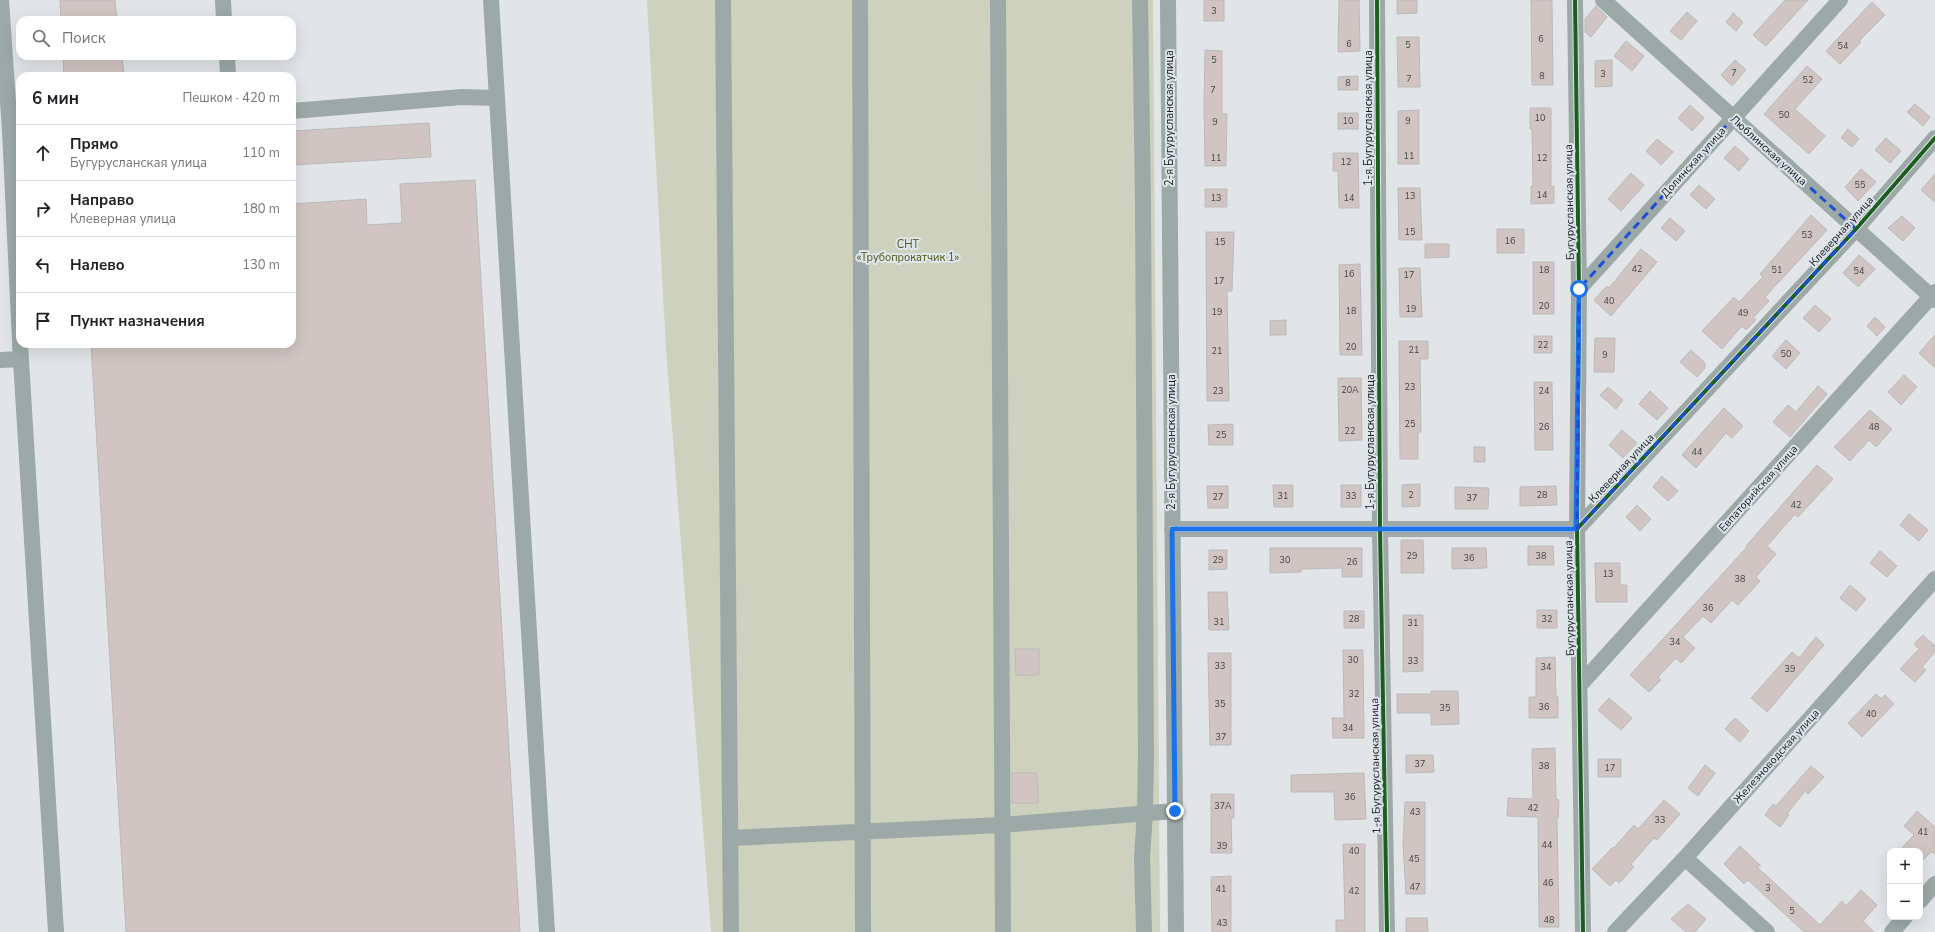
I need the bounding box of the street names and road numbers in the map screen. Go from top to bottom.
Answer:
street label: 2-я Бугурусланская улица [1162,50,1177,186]
street label: 1-я Бугурусланская улица [1361,50,1376,186]
street label: Люблинская улица [1727,112,1810,189]
street label: Долинская улица [1658,124,1729,201]
street label: Бугурусланская улица [1561,144,1578,260]
street label: Клеверная улица [1806,193,1877,270]
street label: 2-я Бугурусланская улица [1164,374,1179,510]
street label: 1-я Бугурусланская улица [1363,374,1378,510]
street label: Клеверная улица [1585,430,1657,506]
street label: Евпаторийская улица [1715,442,1801,535]
street label: Бугурусланская улица [1561,540,1578,656]
street label: 1-я Бугурусланская улица [1367,698,1384,834]
street label: Железноводская улица [1730,706,1823,807]

